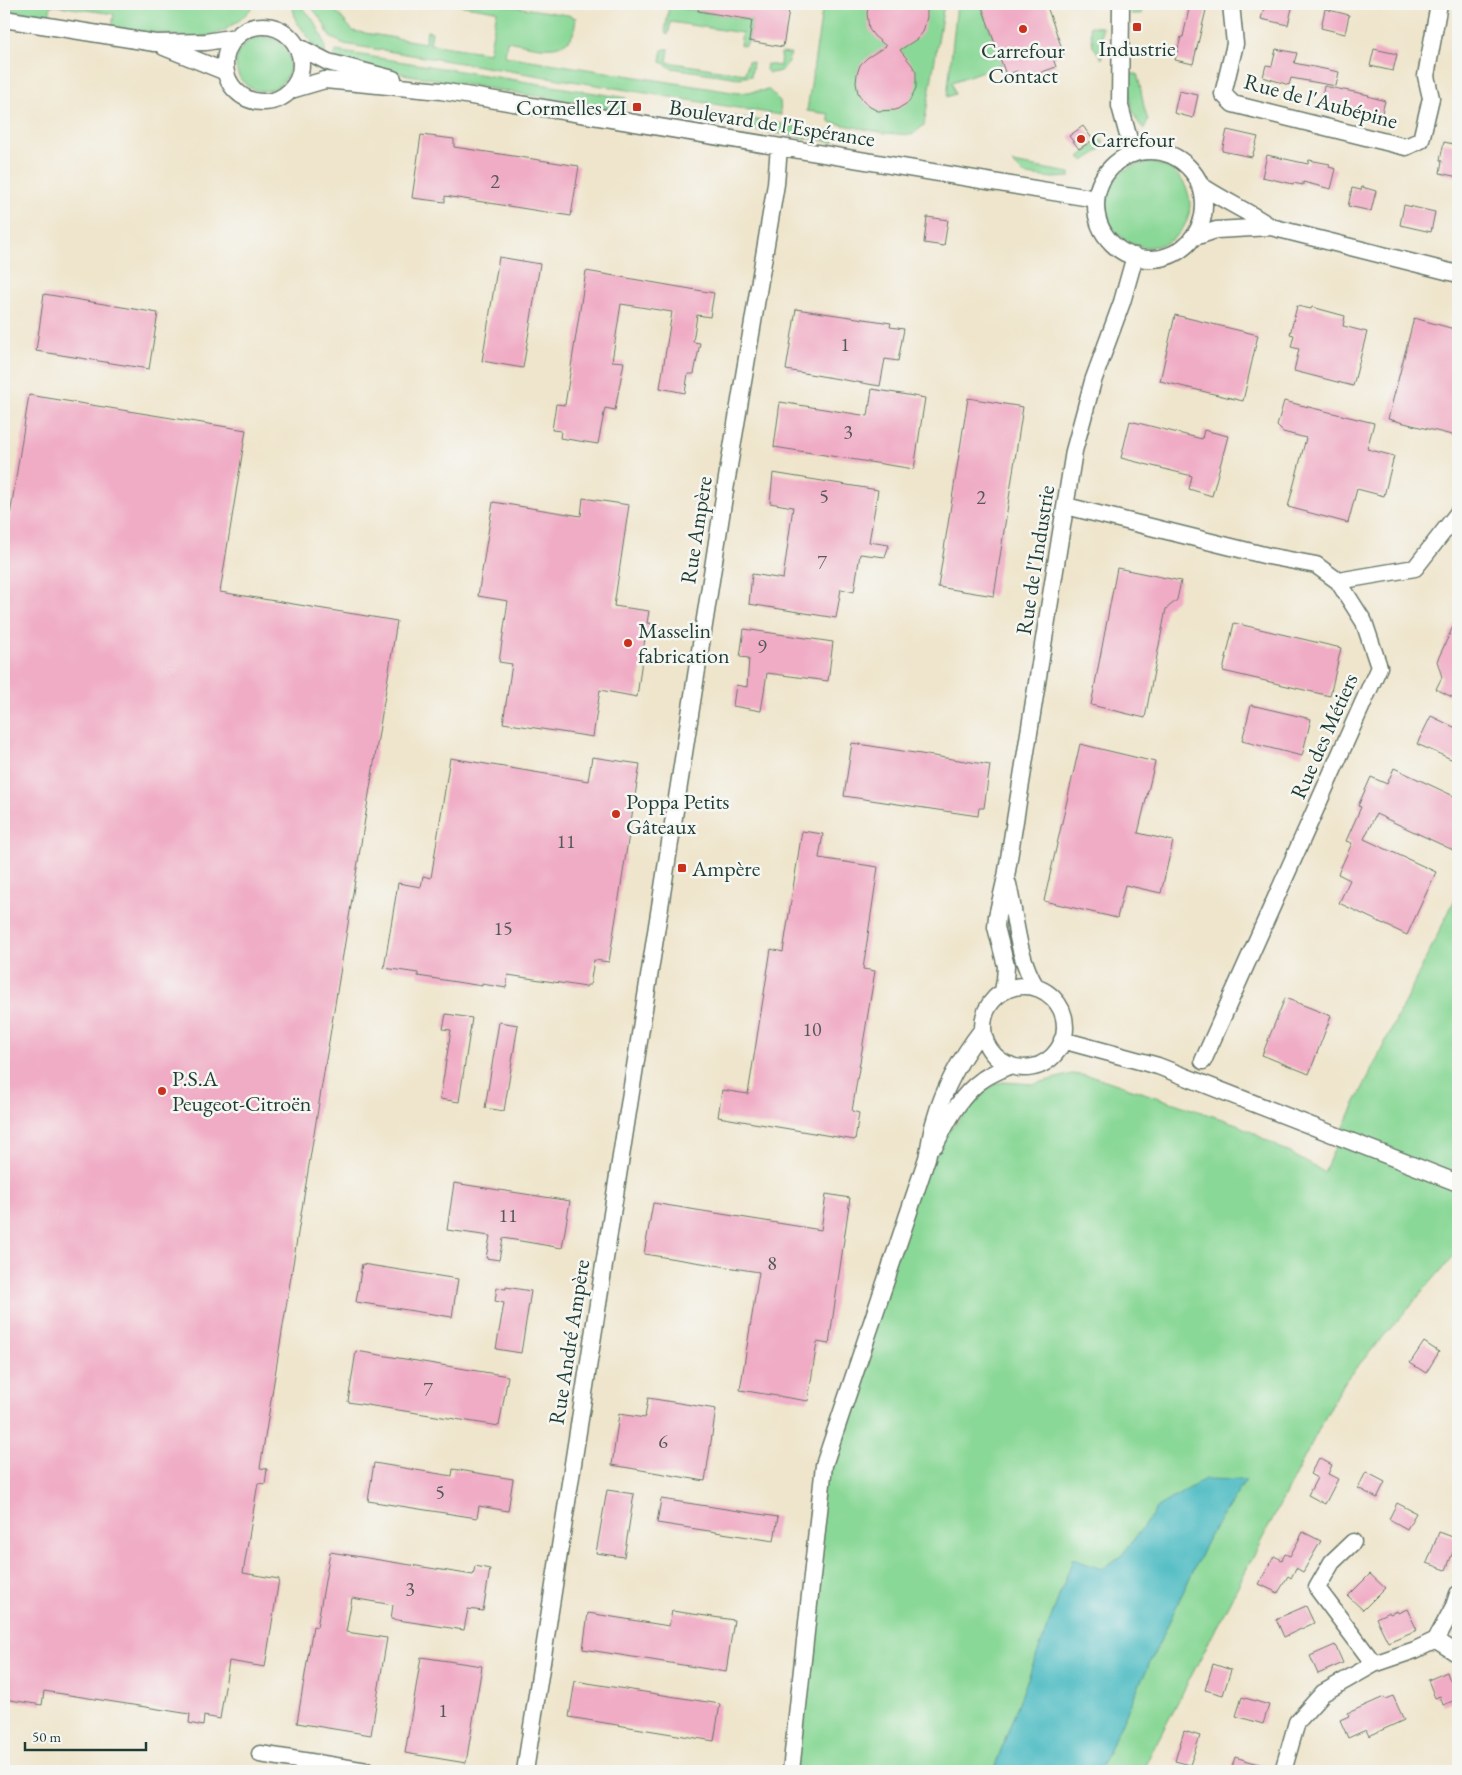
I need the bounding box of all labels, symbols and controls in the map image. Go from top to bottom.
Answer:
marker: Industrie [1131,21,1143,33]
marker: Carrefour Contact [1017,23,1029,35]
place label: Industrie [1098,34,1176,63]
place label: Carrefour Contact [981,36,1066,90]
street label: Rue de l'Aubépine [1241,67,1401,136]
street label: Boulevard de l'Espérance [667,92,878,154]
place label: Cormelles ZI [516,93,628,122]
marker: Cormelles ZI [631,101,643,113]
place label: Carrefour [1091,125,1176,154]
marker: Carrefour [1075,133,1087,145]
house number: 2 [490,168,500,194]
house number: 1 [840,331,850,357]
house number: 3 [843,419,853,445]
street label: Rue Ampère [673,474,719,586]
house number: 5 [819,483,829,509]
street label: Rue de l'Industrie [1009,483,1061,637]
house number: 2 [976,484,986,510]
house number: 7 [817,549,827,575]
place label: Masselin fabrication [638,616,730,670]
house number: 9 [757,633,767,659]
marker: Masselin fabrication [622,637,634,649]
street label: Rue des Métiers [1283,669,1365,803]
place label: Poppa Petits Gâteaux [626,787,729,841]
marker: Poppa Petits Gâteaux [610,808,622,820]
house number: 11 [556,828,576,854]
place label: Ampère [691,854,761,883]
marker: Ampère [676,862,688,874]
house number: 15 [493,915,513,941]
house number: 10 [802,1016,822,1042]
place label: P.S.A Peugeot-Citroën [172,1064,312,1118]
marker: P.S.A Peugeot-Citroën [156,1085,168,1097]
house number: 11 [498,1202,518,1228]
house number: 8 [767,1250,777,1276]
street label: Rue André Ampère [542,1257,596,1427]
house number: 7 [423,1376,433,1402]
house number: 6 [658,1428,668,1454]
house number: 5 [435,1479,445,1505]
house number: 3 [405,1576,415,1602]
house number: 1 [438,1697,448,1723]
scale bar [25,1720,146,1752]
text: 50 m [32,1727,61,1746]

